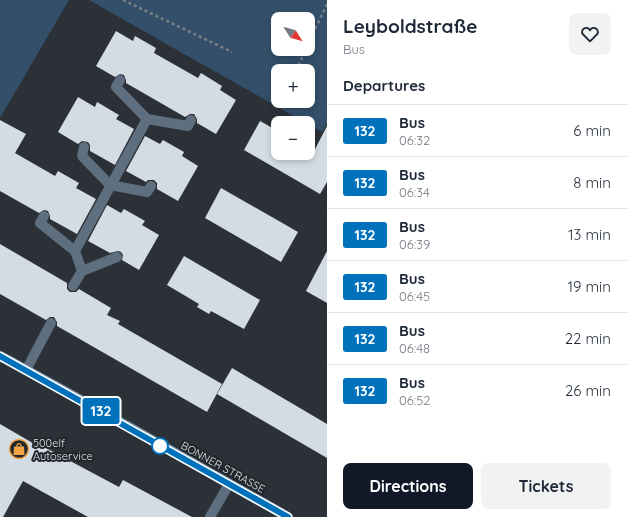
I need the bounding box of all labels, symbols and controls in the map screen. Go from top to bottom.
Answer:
north arrow [271,12,315,56]
map controls [271,12,315,160]
button: heart [569,13,611,55]
text: Leyboldstraße [343,14,477,38]
text: Bus [343,41,365,57]
button: + [271,64,315,108]
text: Departures [343,76,425,95]
text: Bus [399,113,425,132]
button: − [271,116,315,160]
text: 6 min [573,121,611,140]
text: 132 [355,122,375,140]
text: 06:32 [399,132,430,148]
text: Bus [399,165,425,184]
text: 8 min [573,173,611,192]
text: 132 [355,174,375,192]
text: 06:34 [399,184,430,200]
text: Bus [399,217,425,236]
text: 13 min [568,225,611,244]
text: 132 [355,226,375,244]
text: 06:39 [399,236,430,252]
text: Bus [399,269,425,288]
text: 19 min [567,277,611,296]
text: 132 [355,278,375,296]
text: 06:45 [399,288,430,304]
text: Bus [399,321,425,340]
text: 22 min [565,329,611,348]
text: 132 [355,330,375,348]
text: 06:48 [399,340,430,356]
text: Bus [399,373,425,392]
text: 26 min [565,381,611,400]
text: 132 [355,382,375,400]
text: 06:52 [399,392,430,408]
line badge: 132 [78,398,124,424]
text: 132 [91,402,111,420]
place label: 500elf Autoservice [33,436,93,463]
unlabelled marker [151,437,169,455]
shop icon: 500elf Autoservice [8,438,30,460]
street label: BONNER STRASSE [178,438,268,496]
button: Directions [343,463,473,509]
button: Tickets [481,463,611,509]

